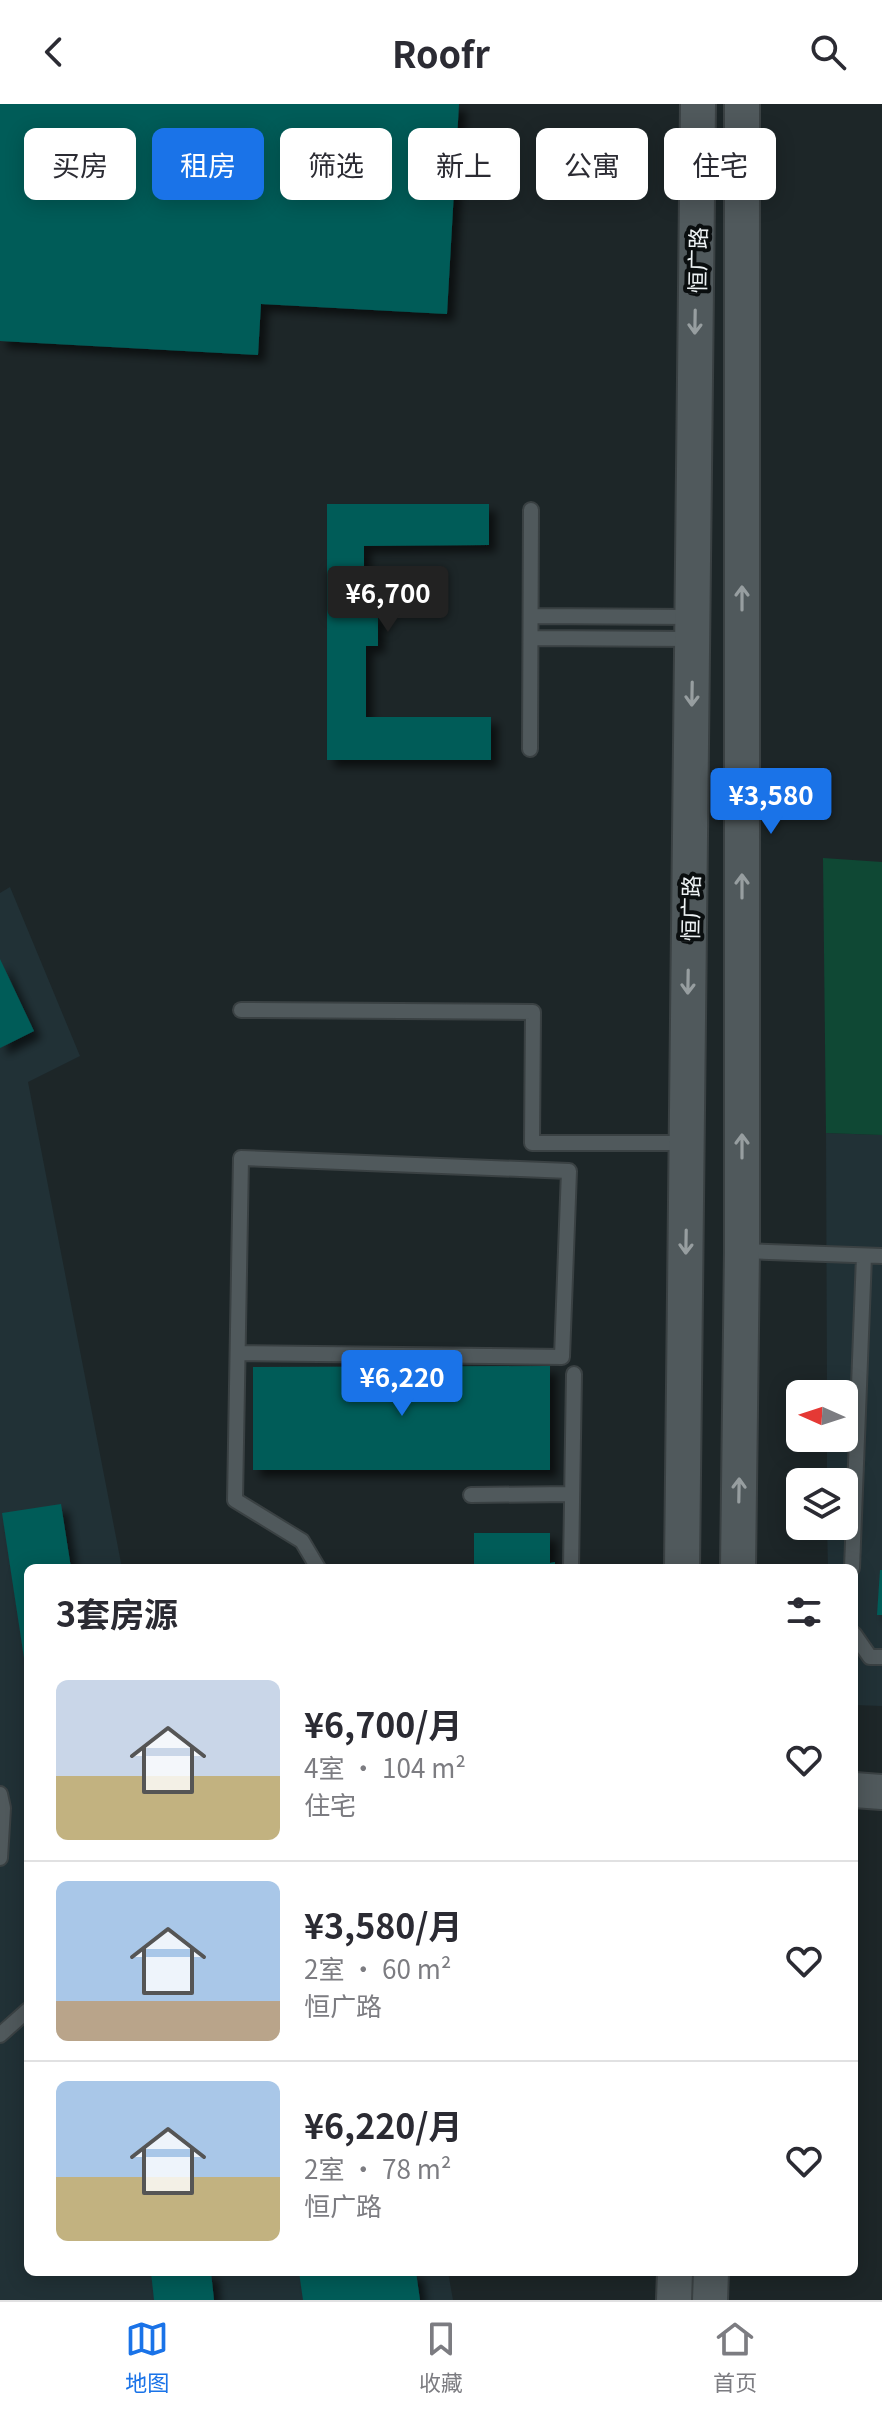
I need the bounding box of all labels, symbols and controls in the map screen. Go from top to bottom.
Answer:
text: Roofr [392,26,490,78]
icon: back [32,30,76,74]
icon: search [806,30,850,74]
chip: 买房 [24,128,136,200]
chip: 租房 [152,128,264,200]
chip: 筛选 [280,128,392,200]
chip: 新上 [408,128,520,200]
chip: 公寓 [536,128,648,200]
chip: 住宅 [664,128,776,200]
street label: 恒广路 [679,227,713,293]
one-way arrow [688,308,703,335]
pin: ¥6,700 [323,566,453,634]
text: ¥6,700 [345,573,431,610]
one-way arrow [734,585,750,612]
one-way arrow [684,680,699,707]
pin: ¥3,580 [706,768,836,836]
text: ¥3,580 [728,775,814,812]
one-way arrow [734,873,750,900]
street label: 恒广路 [672,875,706,941]
one-way arrow [681,968,696,995]
one-way arrow [734,1133,750,1160]
one-way arrow [678,1228,694,1255]
pin: ¥6,220 [337,1350,467,1418]
text: ¥6,220 [359,1357,445,1394]
north arrow [786,1380,858,1452]
map controls [786,1380,858,1540]
button: layers [786,1468,858,1540]
one-way arrow [731,1477,747,1504]
text: 3套房源 [56,1588,178,1637]
icon: filters [782,1590,826,1634]
text: ¥6,700/月 [304,1699,463,1748]
icon: home [120,1712,216,1808]
icon: heart [782,1738,826,1782]
text: 4室 · 104 m² [304,1748,466,1785]
text: 住宅 [304,1785,356,1822]
text: ¥3,580/月 [304,1900,463,1949]
icon: home [120,1913,216,2009]
icon: heart [782,1939,826,1983]
text: 2室 · 60 m² [304,1949,452,1986]
text: 恒广路 [304,1986,382,2023]
text: ¥6,220/月 [304,2100,463,2149]
icon: home [120,2113,216,2209]
icon: heart [782,2139,826,2183]
text: 2室 · 78 m² [304,2149,452,2186]
text: 恒广路 [304,2186,382,2223]
tab: 地图 [125,2317,169,2397]
tab: 收藏 [419,2317,463,2397]
tab: 首页 [713,2317,757,2397]

